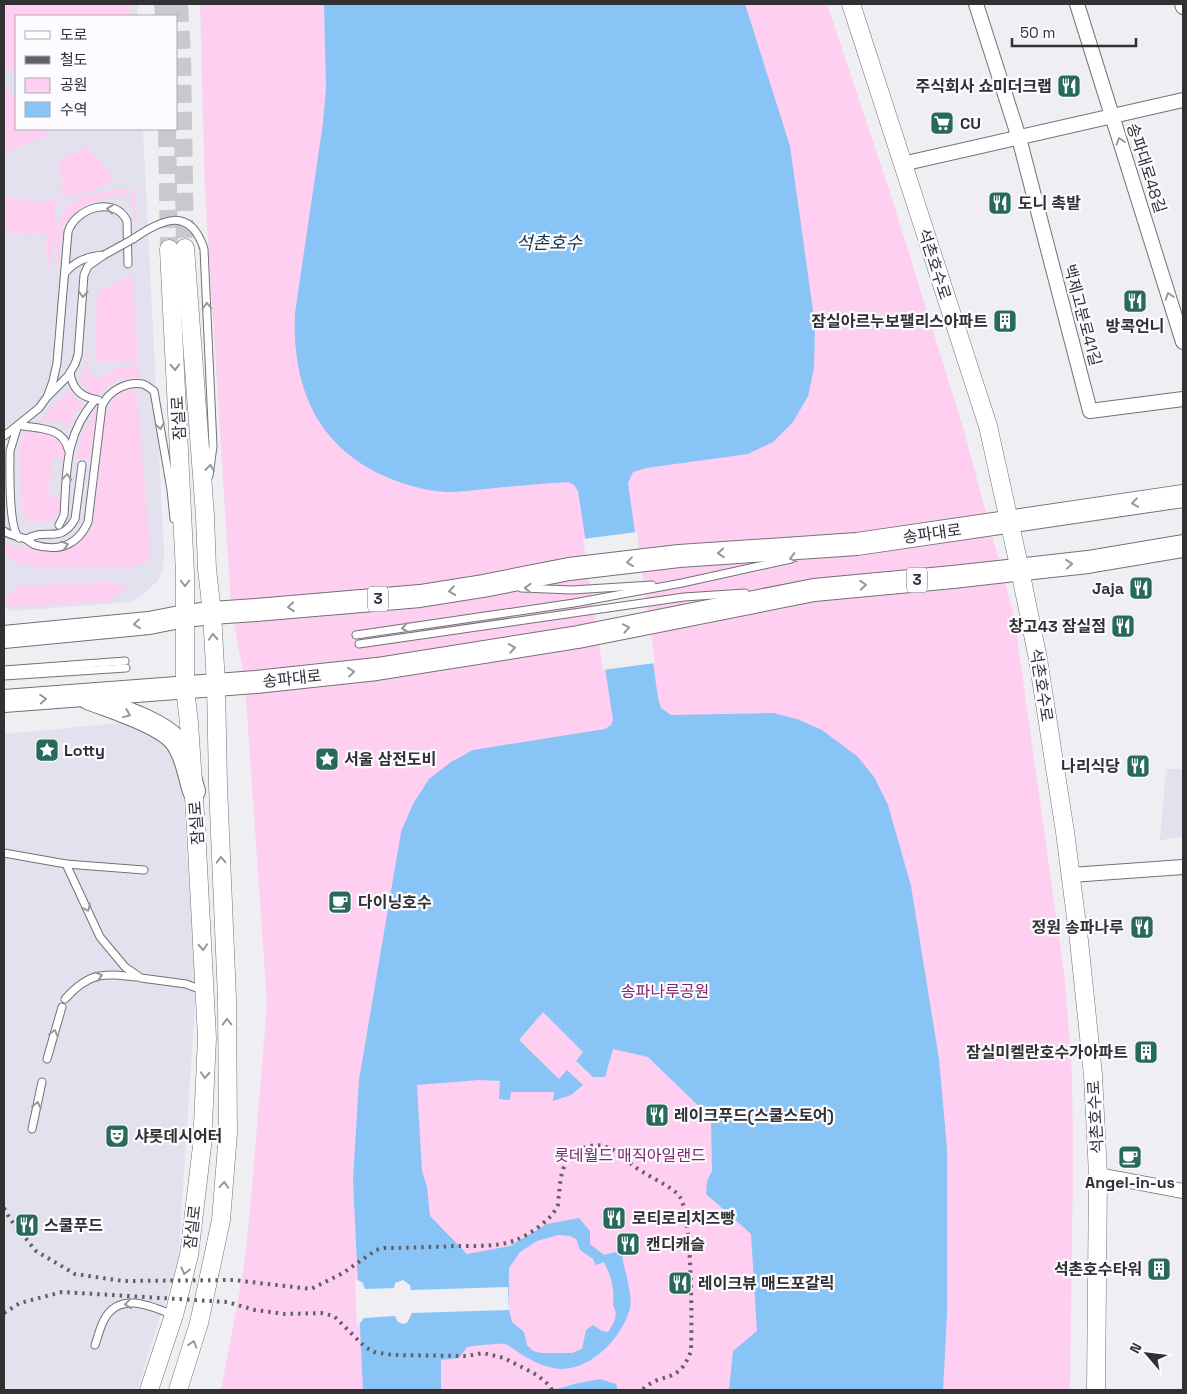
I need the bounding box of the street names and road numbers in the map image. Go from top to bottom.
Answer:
street label: 송파대로48길 [1122,120,1171,216]
street label: 석촌호수로 [913,226,956,303]
street label: 백제고분로41길 [1059,262,1106,368]
street label: 잠실로 [167,395,190,441]
street label: 송파대로 [901,519,963,548]
road number: 3 [907,568,927,592]
road number: 3 [368,586,388,612]
street label: 석촌호수로 [1025,647,1058,723]
street label: 송파대로 [262,665,323,692]
street label: 잠실로 [184,800,209,846]
street label: 석촌호수로 [1083,1079,1108,1154]
street label: 잠실로 [179,1204,206,1250]

